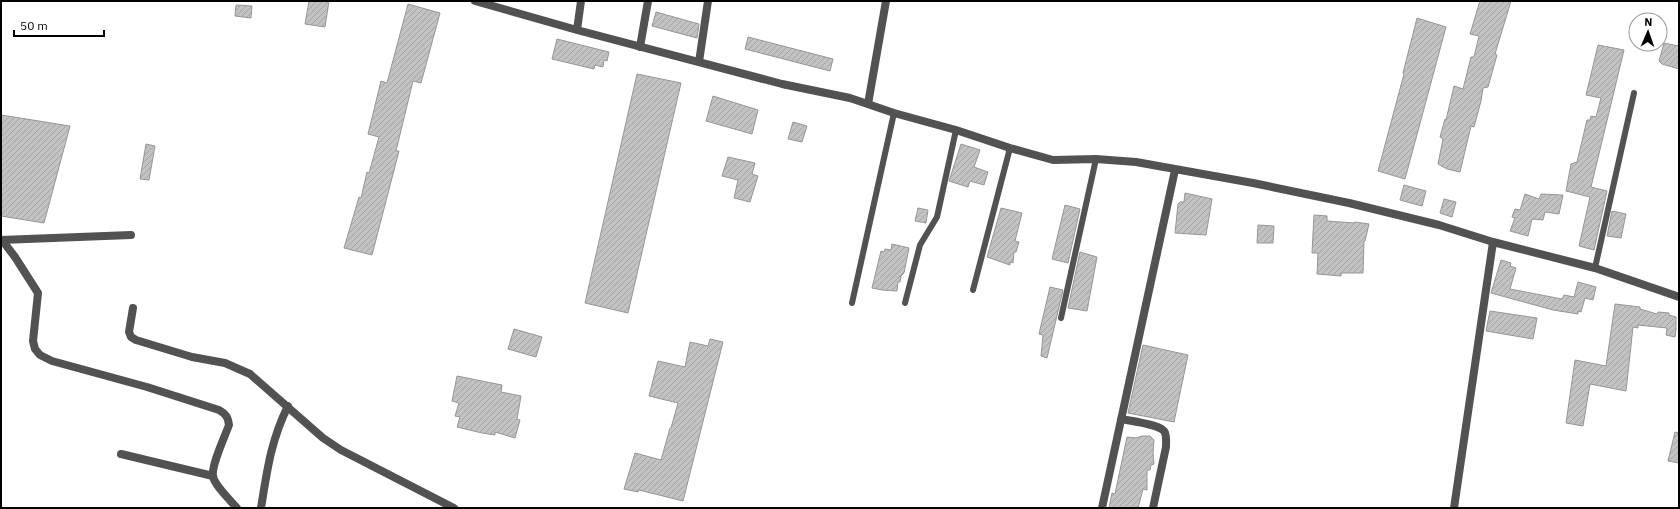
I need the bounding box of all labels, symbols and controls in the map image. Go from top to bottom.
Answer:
scale bar [14,12,104,38]
north arrow [1628,12,1668,52]
text: N [1644,15,1653,29]
text: 50 m [20,18,48,33]

